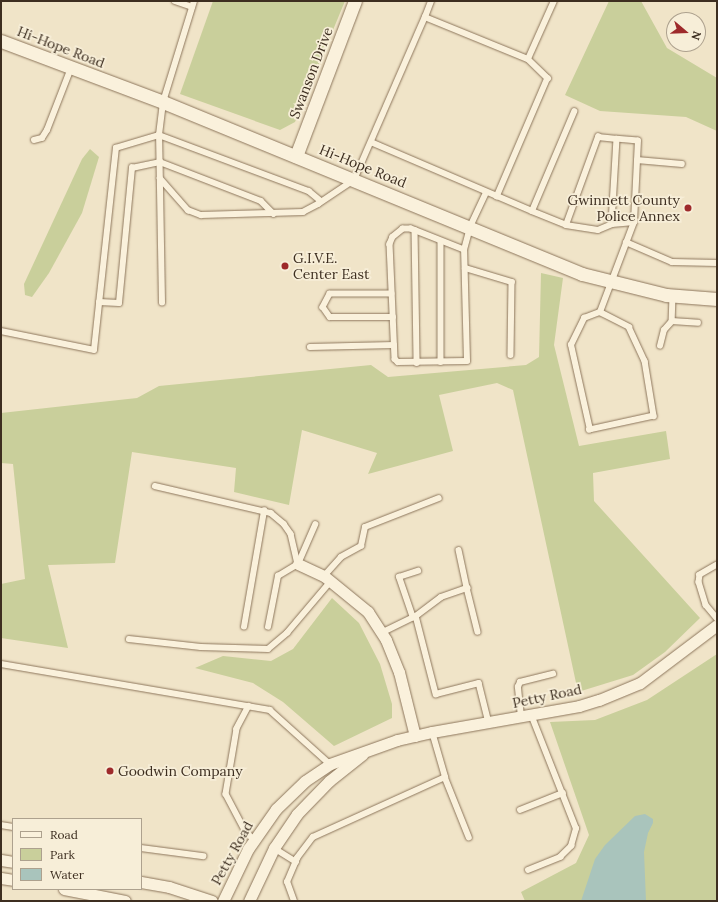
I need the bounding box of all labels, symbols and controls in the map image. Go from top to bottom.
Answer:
north arrow [666,12,706,52]
street label: Hi-Hope Road [15,23,107,71]
street label: Swanson Drive [286,25,336,121]
text: N [688,29,704,42]
street label: Hi-Hope Road [317,141,409,191]
place label: Gwinnett County Police Annex [568,192,680,224]
marker: Gwinnett County Police Annex [683,203,693,213]
place label: G.I.V.E. Center East [293,250,369,282]
marker: G.I.V.E. Center East [280,261,290,271]
street label: Petty Road [511,680,583,712]
place label: Goodwin Company [118,763,243,779]
marker: Goodwin Company [105,766,115,776]
legend [12,818,142,890]
street label: Petty Road [208,818,256,888]
text: Road [50,827,78,842]
text: Park [50,847,75,862]
text: Water [50,867,84,882]

